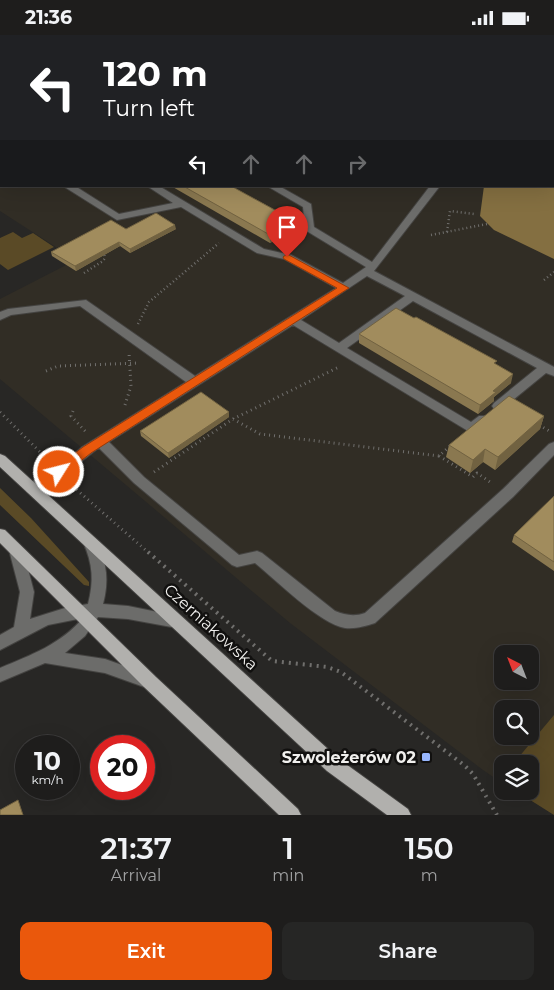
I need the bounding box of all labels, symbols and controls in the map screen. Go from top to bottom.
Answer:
text: 21:36 [25,6,72,29]
text: 120 m [103,52,208,95]
icon: left [20,55,85,120]
text: Turn left [103,95,195,122]
icon: left [184,150,212,178]
icon: ahead [237,150,265,178]
icon: ahead [290,150,318,178]
icon: right [343,150,371,178]
pin [266,206,308,257]
icon: arrive [273,213,301,241]
position arrow [32,445,84,497]
street label: Czerniakowska [160,580,262,674]
north arrow [494,645,539,690]
map controls [494,645,539,800]
button: search [494,700,539,745]
speed limit sign: 20 [90,735,155,800]
text: 10 [34,746,61,776]
place label: Szwoleżerów 02 [282,748,416,767]
marker: Szwoleżerów 02 [420,751,432,763]
button: layers [494,755,539,800]
text: km/h [31,772,64,787]
text: 21:37 [100,830,172,867]
text: 1 [283,830,294,867]
text: 150 [405,830,454,867]
text: Arrival [111,866,161,885]
text: min [272,866,304,885]
text: m [421,866,438,885]
button: Exit [20,922,272,980]
button: Share [282,922,534,980]

